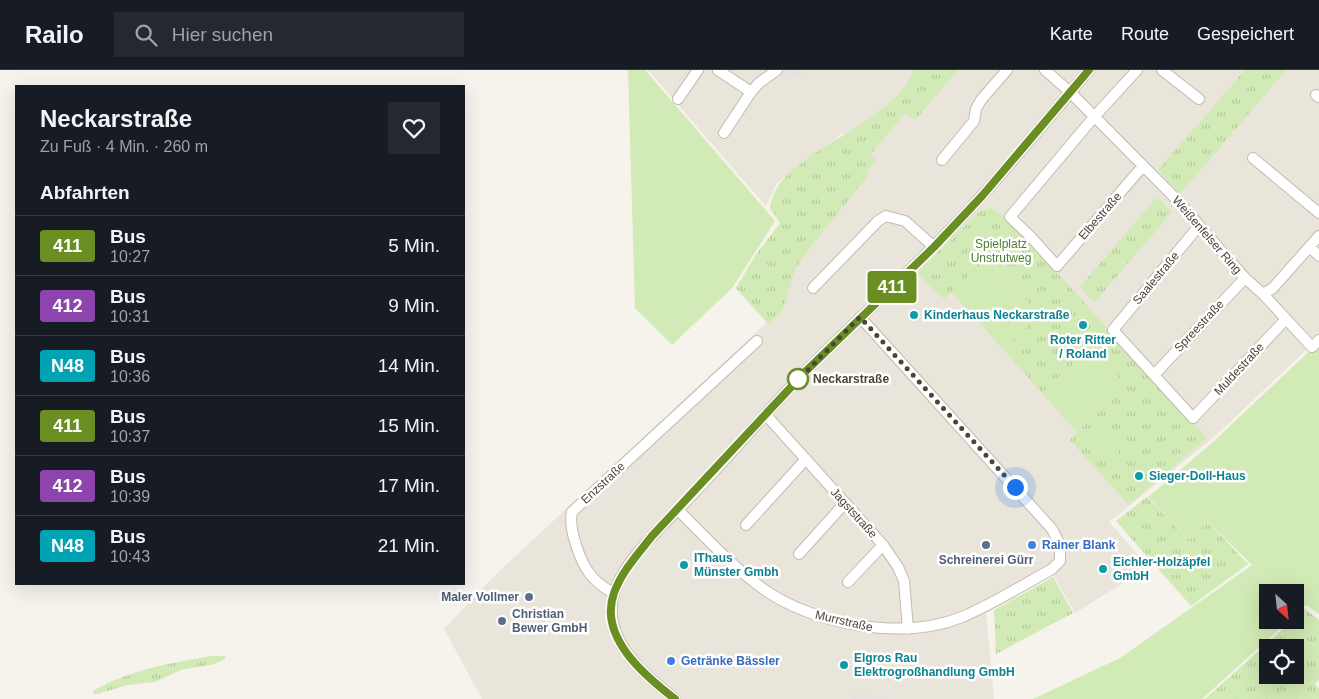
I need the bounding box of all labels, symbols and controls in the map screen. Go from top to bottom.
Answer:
search box [114,12,464,57]
text: Railo [25,21,84,48]
icon: search [132,21,160,49]
text: Hier suchen [172,24,273,45]
text: Karte [1050,24,1093,44]
text: Route [1121,24,1169,44]
text: Gespeichert [1197,24,1294,44]
button: heart [388,102,440,154]
text: Neckarstraße [40,105,192,132]
text: Zu Fuß · 4 Min. · 260 m [40,138,208,155]
text: Abfahrten [40,182,130,203]
street label: Elbestraße [1076,189,1125,242]
street label: Weißenfelser Ring [1169,193,1245,277]
text: Bus [110,226,146,247]
text: 5 Min. [388,235,440,256]
text: 411 [53,236,82,256]
park label: Spielplatz Unstrutweg [971,237,1031,265]
text: 10:27 [110,248,150,265]
street label: Saalestraße [1130,248,1182,307]
line badge: 411 [863,271,921,303]
text: 411 [877,277,907,297]
text: Bus [110,286,146,307]
text: 9 Min. [388,295,440,316]
text: 412 [52,296,83,316]
street label: Spreestraße [1171,297,1227,355]
text: 10:31 [110,308,150,325]
place label: Kinderhaus Neckarstraße [924,308,1070,322]
marker: Kinderhaus Neckarstraße [908,309,920,321]
marker: Roter Ritter / Roland [1077,319,1089,331]
place label: Roter Ritter / Roland [1050,333,1116,361]
street label: Muldestraße [1211,340,1267,398]
text: Bus [110,346,146,367]
text: 14 Min. [378,355,440,376]
text: N48 [51,356,84,376]
text: 10:36 [110,368,150,385]
marker: Neckarstraße [787,368,809,390]
place label: Neckarstraße [813,372,889,386]
text: Bus [110,406,146,427]
text: 15 Min. [378,415,440,436]
text: 411 [53,416,82,436]
text: 10:37 [110,428,150,445]
street label: Enzstraße [578,459,628,507]
text: Bus [110,466,146,487]
place label: Sieger-Doll-Haus [1149,469,1246,483]
marker: Sieger-Doll-Haus [1133,470,1145,482]
text: 17 Min. [378,475,440,496]
your location [1003,475,1028,500]
text: 412 [52,476,83,496]
street label: Jagststraße [828,485,880,541]
text: 10:39 [110,488,150,505]
text: Bus [110,526,146,547]
text: 21 Min. [378,535,440,556]
text: N48 [51,536,84,556]
place label: Rainer Blank [1042,538,1116,552]
marker: Schreinerei Gürr [980,539,992,551]
marker: Rainer Blank [1026,539,1038,551]
text: 10:43 [110,548,150,565]
place label: IThaus Münster Gmbh [694,551,779,579]
place label: Schreinerei Gürr [939,553,1034,567]
place label: Eichler-Holzäpfel GmbH [1113,555,1210,583]
marker: IThaus Münster Gmbh [678,559,690,571]
marker: Eichler-Holzäpfel GmbH [1097,563,1109,575]
north arrow [1259,584,1304,629]
map controls [1259,584,1304,684]
place label: Maler Vollmer [441,590,519,604]
marker: Maler Vollmer [523,591,535,603]
place label: Christian Bewer GmbH [512,607,587,635]
street label: Murrstraße [814,608,874,634]
marker: Christian Bewer GmbH [496,615,508,627]
button: locate [1259,639,1304,684]
place label: Elgros Rau Elektrogroßhandlung GmbH [854,651,1015,679]
place label: Getränke Bässler [681,654,780,668]
marker: Getränke Bässler [665,655,677,667]
marker: Elgros Rau Elektrogroßhandlung GmbH [838,659,850,671]

